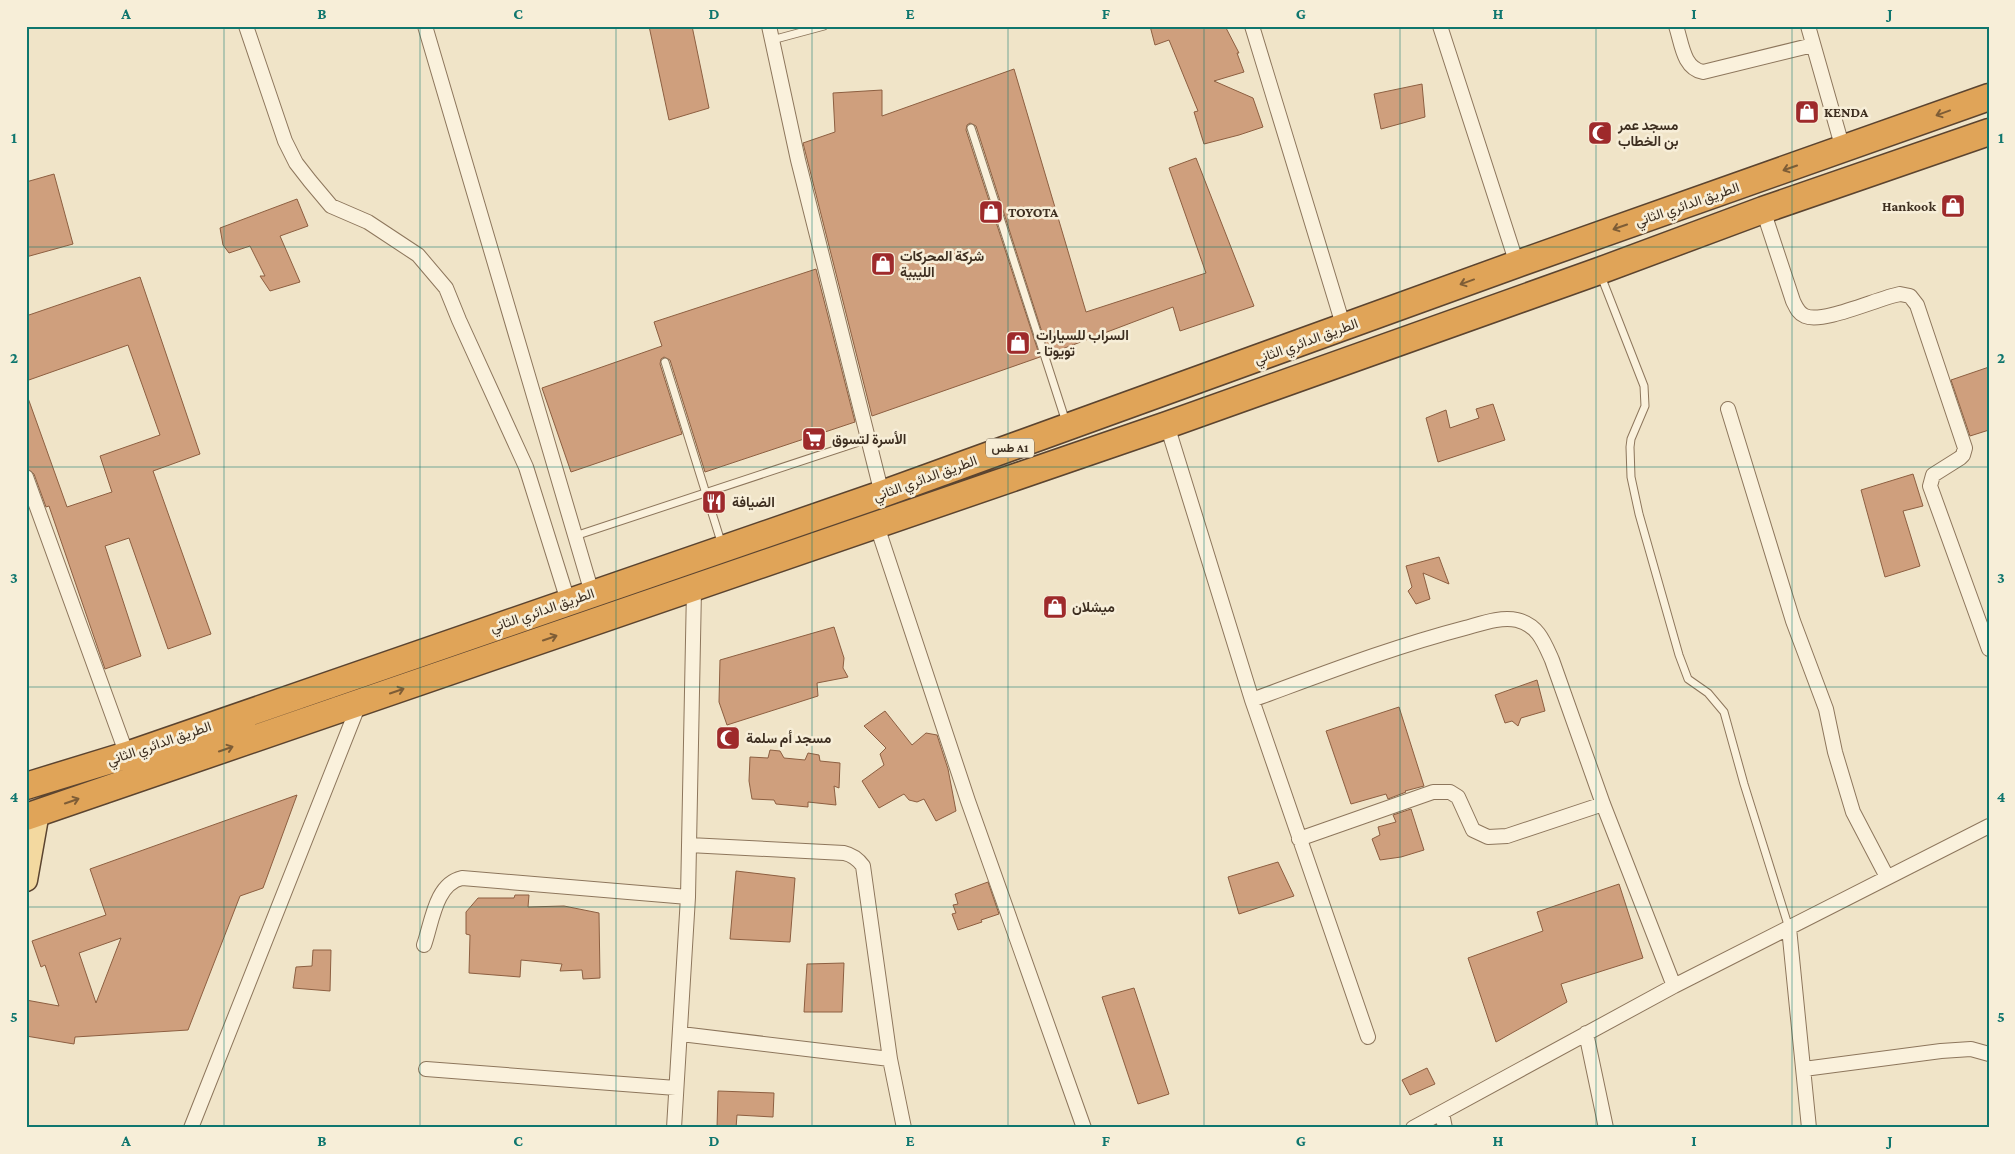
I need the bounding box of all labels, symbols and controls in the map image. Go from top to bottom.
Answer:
text: A [120,5,131,22]
text: B [317,5,327,22]
text: C [513,5,523,22]
text: D [708,5,720,22]
text: E [905,5,915,22]
text: F [1102,5,1111,22]
text: G [1296,5,1306,22]
text: H [1493,5,1504,22]
text: I [1691,5,1697,22]
text: J [1885,5,1893,22]
shop icon: KENDA [1794,99,1820,125]
place label: KENDA [1824,104,1869,120]
one-way arrow [1936,109,1951,118]
place label: مسجد عمر بن الخطاب [1617,117,1679,150]
mosque icon: مسجد عمر بن الخطاب [1587,120,1613,146]
text: 1 [11,129,17,146]
text: 1 [1998,129,2004,146]
one-way arrow [1783,164,1798,173]
street label: الطريق الدائري الثاني [1633,179,1743,233]
shop icon: Hankook [1940,193,1966,219]
place label: Hankook [1882,198,1936,214]
shop icon: TOYOTA [978,199,1004,225]
place label: TOYOTA [1008,204,1059,220]
one-way arrow [1612,223,1628,233]
place label: شركة المحركات الليبية [900,248,984,281]
shop icon: شركة المحركات الليبية [870,251,896,277]
one-way arrow [1460,278,1475,287]
street label: الطريق الدائري الثاني [1252,315,1362,371]
place label: السراب للسيارات - تويوتا [1036,327,1129,360]
shop icon: السراب للسيارات - تويوتا [1005,330,1031,356]
text: 2 [10,349,18,366]
text: 2 [1997,349,2005,366]
supermarket icon: الأسرة لتسوق [801,426,827,452]
place label: الأسرة لتسوق [832,431,906,448]
road number: طس A1 [986,438,1034,458]
street label: الطريق الدائري الثاني [871,452,981,508]
restaurant icon: الضيافة [701,489,727,515]
place label: الضيافة [732,494,775,511]
text: 3 [10,569,18,586]
text: 3 [1997,569,2005,586]
street label: الطريق الدائري الثاني [488,585,598,639]
shop icon: ميشلان [1042,594,1068,620]
place label: ميشلان [1072,599,1115,616]
one-way arrow [542,633,558,642]
one-way arrow [388,686,404,695]
street label: الطريق الدائري الثاني [105,718,215,772]
mosque icon: مسجد أم سلمة [715,725,741,751]
place label: مسجد أم سلمة [746,730,832,747]
one-way arrow [218,744,233,753]
text: 4 [10,788,19,805]
text: 4 [1997,788,2006,805]
one-way arrow [64,796,79,805]
text: 5 [10,1008,18,1025]
text: 5 [1997,1008,2005,1025]
text: A [120,1132,131,1149]
text: B [317,1132,327,1149]
text: C [513,1132,523,1149]
text: D [708,1132,720,1149]
text: E [905,1132,915,1149]
text: F [1102,1132,1111,1149]
text: G [1296,1132,1306,1149]
text: H [1493,1132,1504,1149]
text: I [1691,1132,1697,1149]
text: J [1885,1132,1893,1149]

